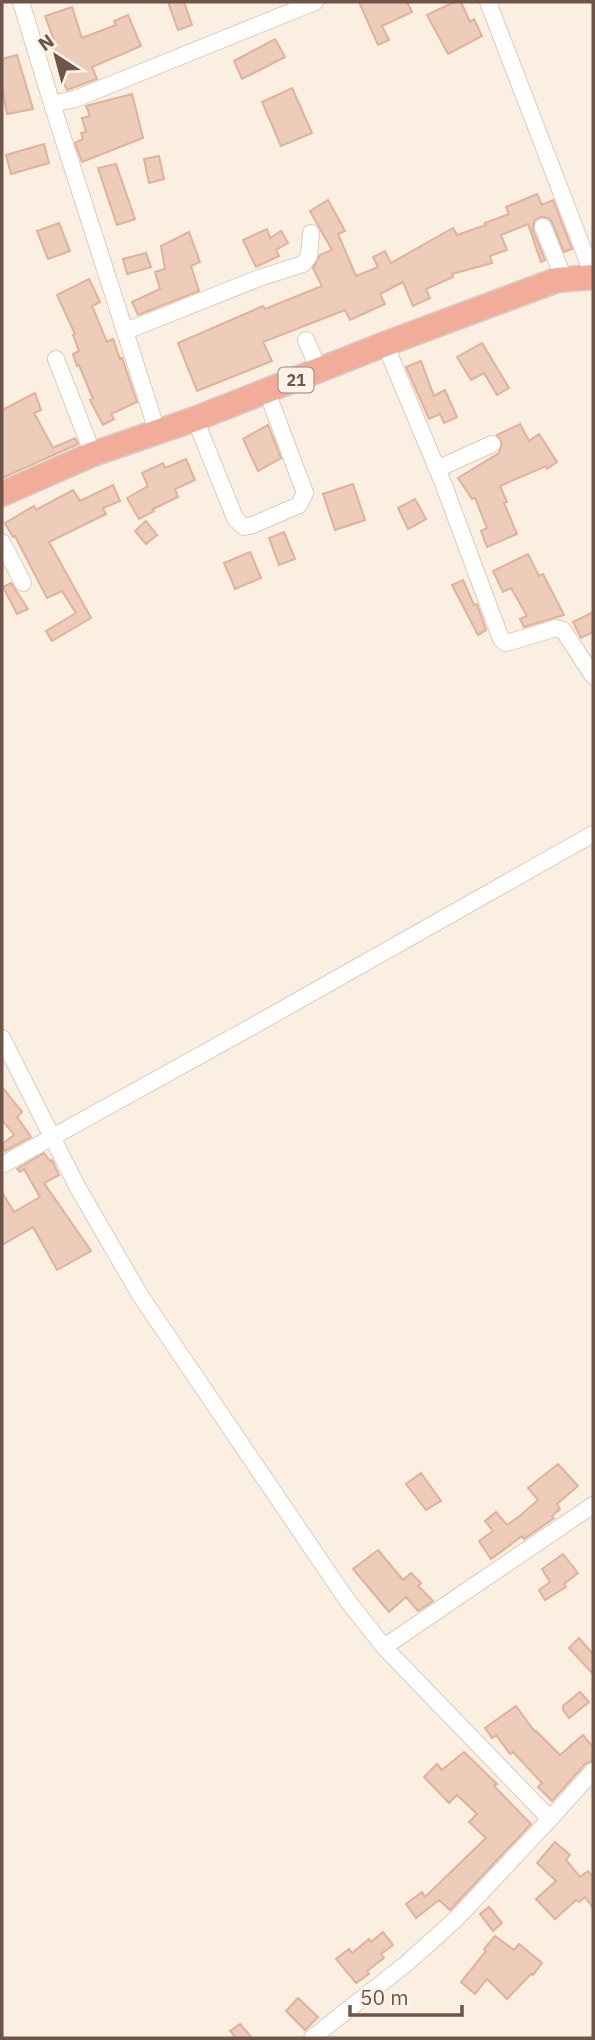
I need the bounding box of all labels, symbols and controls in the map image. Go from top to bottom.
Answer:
north arrow [21,21,91,91]
text: N [33,28,59,56]
road number: 21 [278,368,314,392]
scale bar [350,1974,462,2018]
text: 50 m [360,1983,409,2011]

